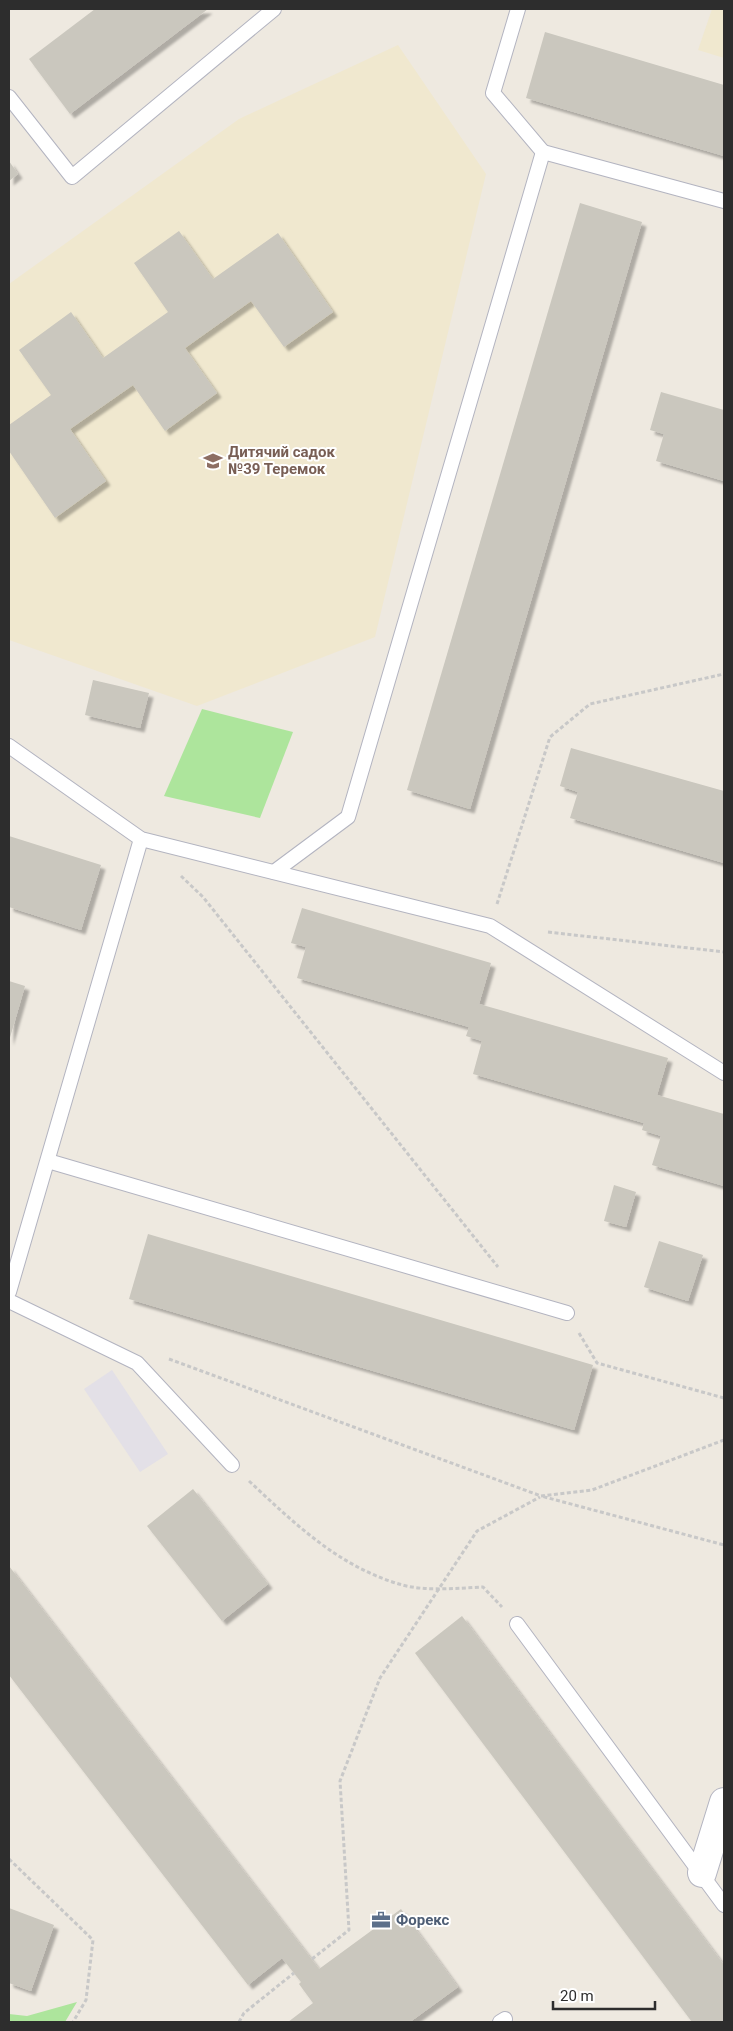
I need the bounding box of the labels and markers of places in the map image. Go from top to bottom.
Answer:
place label: Дитячий садок №39 Теремок [228,443,336,478]
school or university icon: Дитячий садок №39 Теремок [202,450,224,472]
office icon: Форекс [370,1909,392,1931]
place label: Форекс [396,1911,450,1929]

